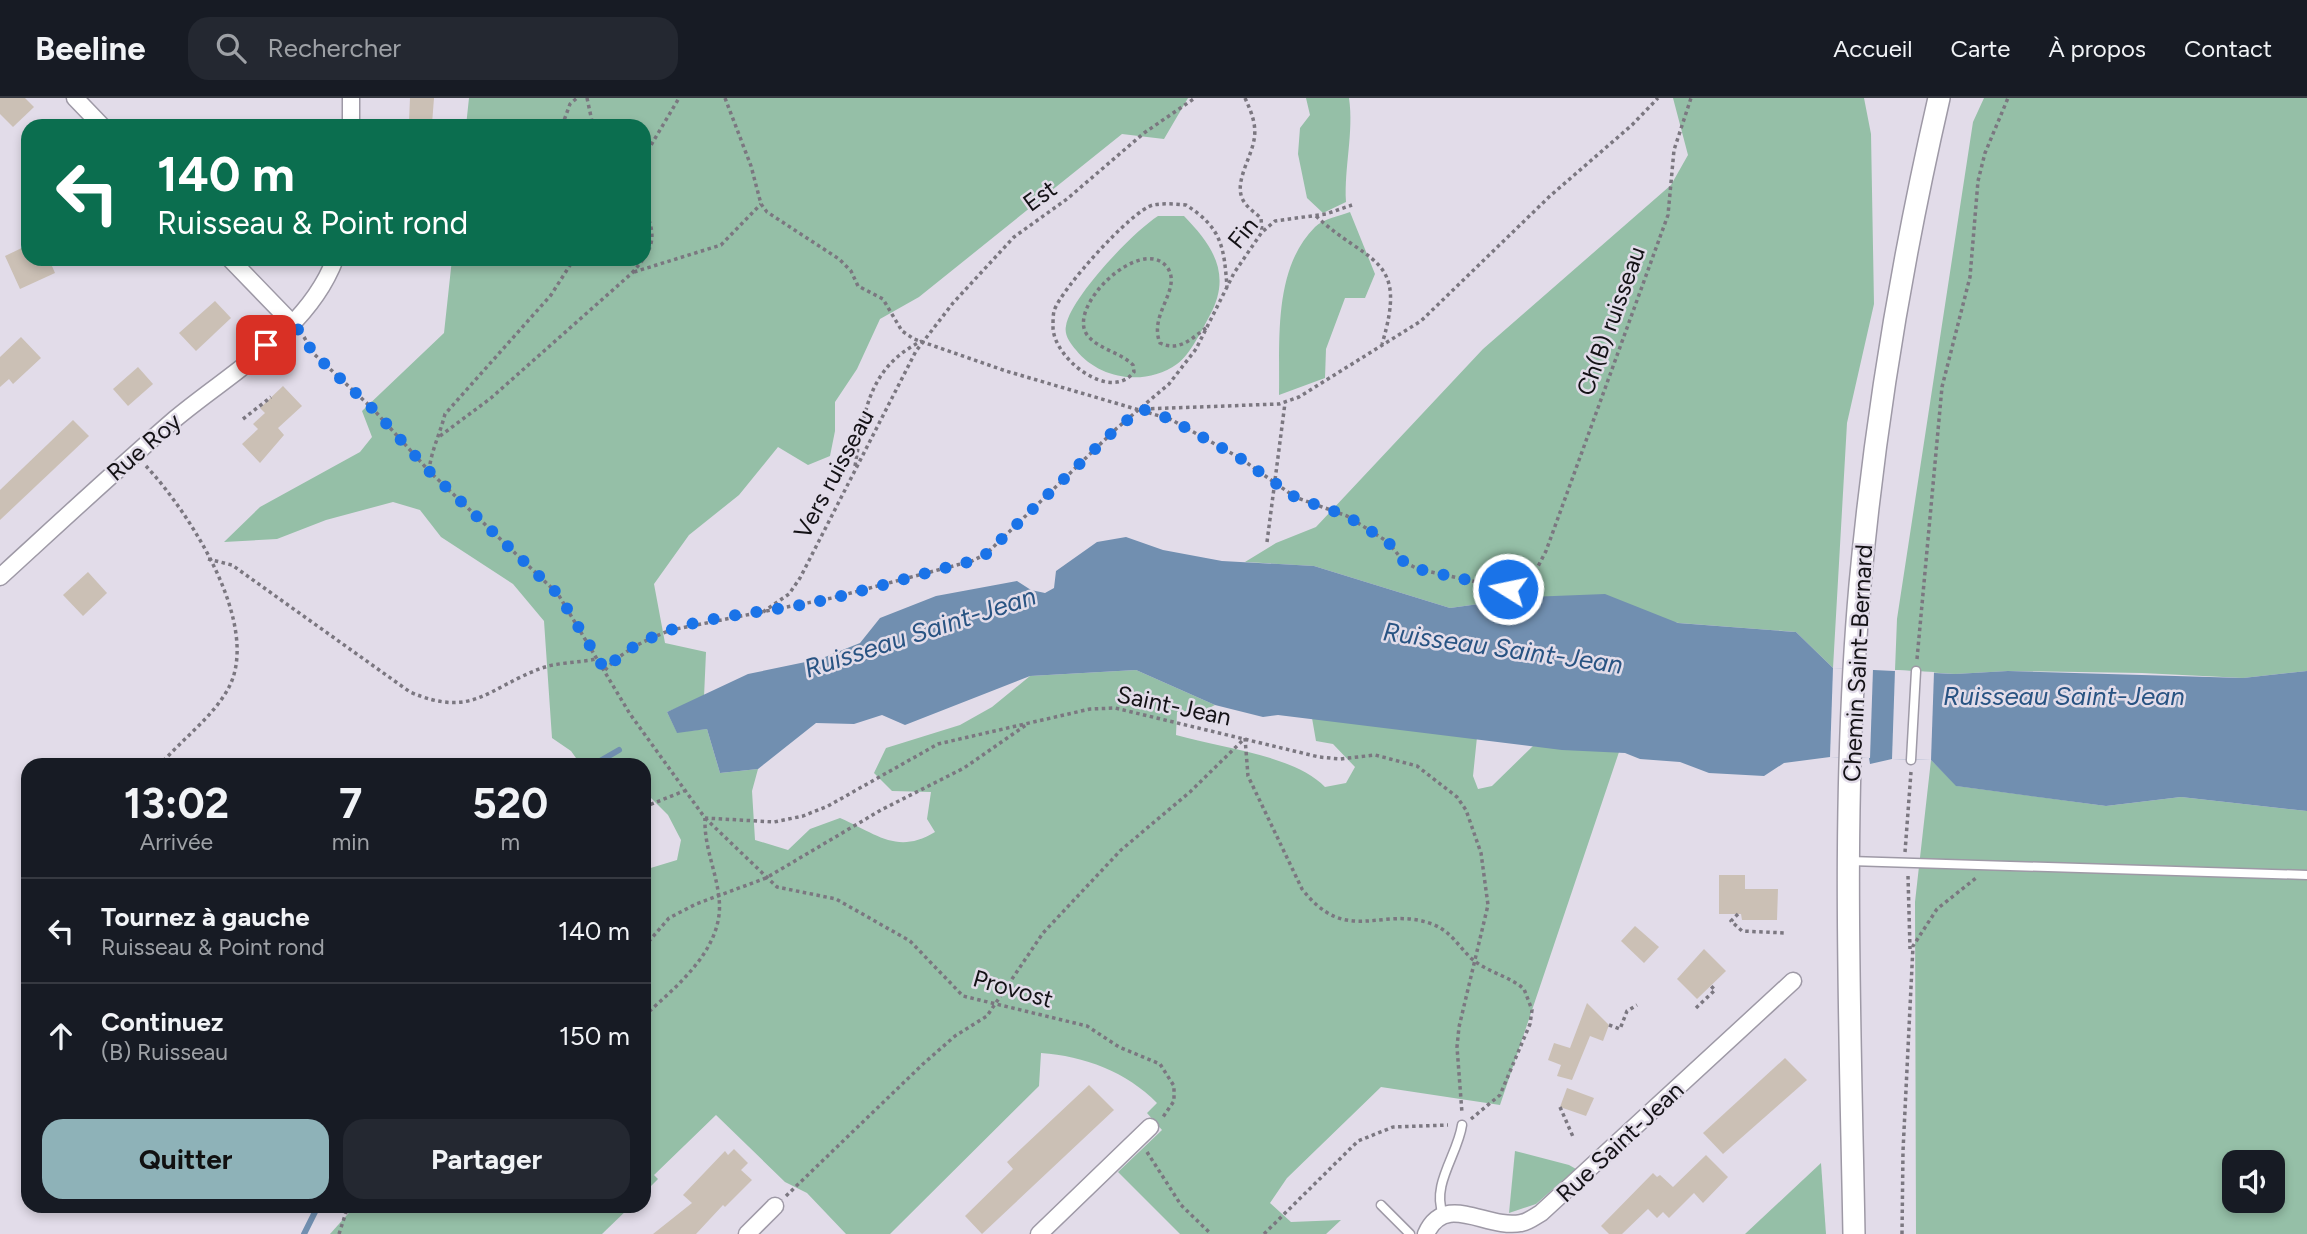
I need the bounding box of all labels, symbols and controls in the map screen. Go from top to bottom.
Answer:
search box [188,17,678,80]
text: Beeline [35,29,146,68]
icon: search [212,29,250,67]
text: Rechercher [268,32,401,64]
text: Accueil [1833,34,1913,63]
text: Carte [1951,34,2010,63]
text: À propos [2048,34,2146,63]
text: Contact [2184,34,2272,63]
text: 140 m [157,144,295,203]
icon: left [42,147,133,238]
street label: Est [1017,174,1062,217]
text: Ruisseau & Point rond [157,204,468,242]
street label: Fin [1221,211,1264,254]
street label: Ch(B) ruisseau [1570,242,1651,399]
pin [236,315,296,375]
icon: arrive [247,326,285,364]
street label: Vers ruisseau [787,404,880,543]
street label: Rue Roy [101,406,187,487]
street label: Chemin Saint-Bernard [1837,543,1878,782]
position arrow [1471,552,1545,626]
water label: Ruisseau Saint-Jean [800,579,1040,685]
water label: Ruisseau Saint-Jean [1381,615,1625,681]
street label: Saint-Jean [1114,679,1234,732]
water label: Ruisseau Saint-Jean [1943,680,2185,712]
text: 13:02 [124,778,229,829]
text: 7 [339,778,362,829]
text: 520 [472,778,548,829]
text: Arrivée [140,828,213,856]
text: min [332,828,370,856]
text: m [500,828,520,856]
text: Tournez à gauche [101,901,310,933]
icon: left [42,912,80,950]
text: 140 m [558,915,630,947]
text: Ruisseau & Point rond [101,933,325,961]
street label: Provost [970,963,1056,1014]
text: Continuez [101,1006,223,1038]
icon: ahead [42,1017,80,1055]
text: 150 m [559,1020,630,1052]
text: (B) Ruisseau [101,1038,228,1066]
street label: Rue Saint-Jean [1550,1075,1689,1208]
button: Quitter [42,1119,329,1199]
button: Partager [343,1119,630,1199]
map controls [2222,1150,2285,1213]
button: sound [2222,1150,2285,1213]

